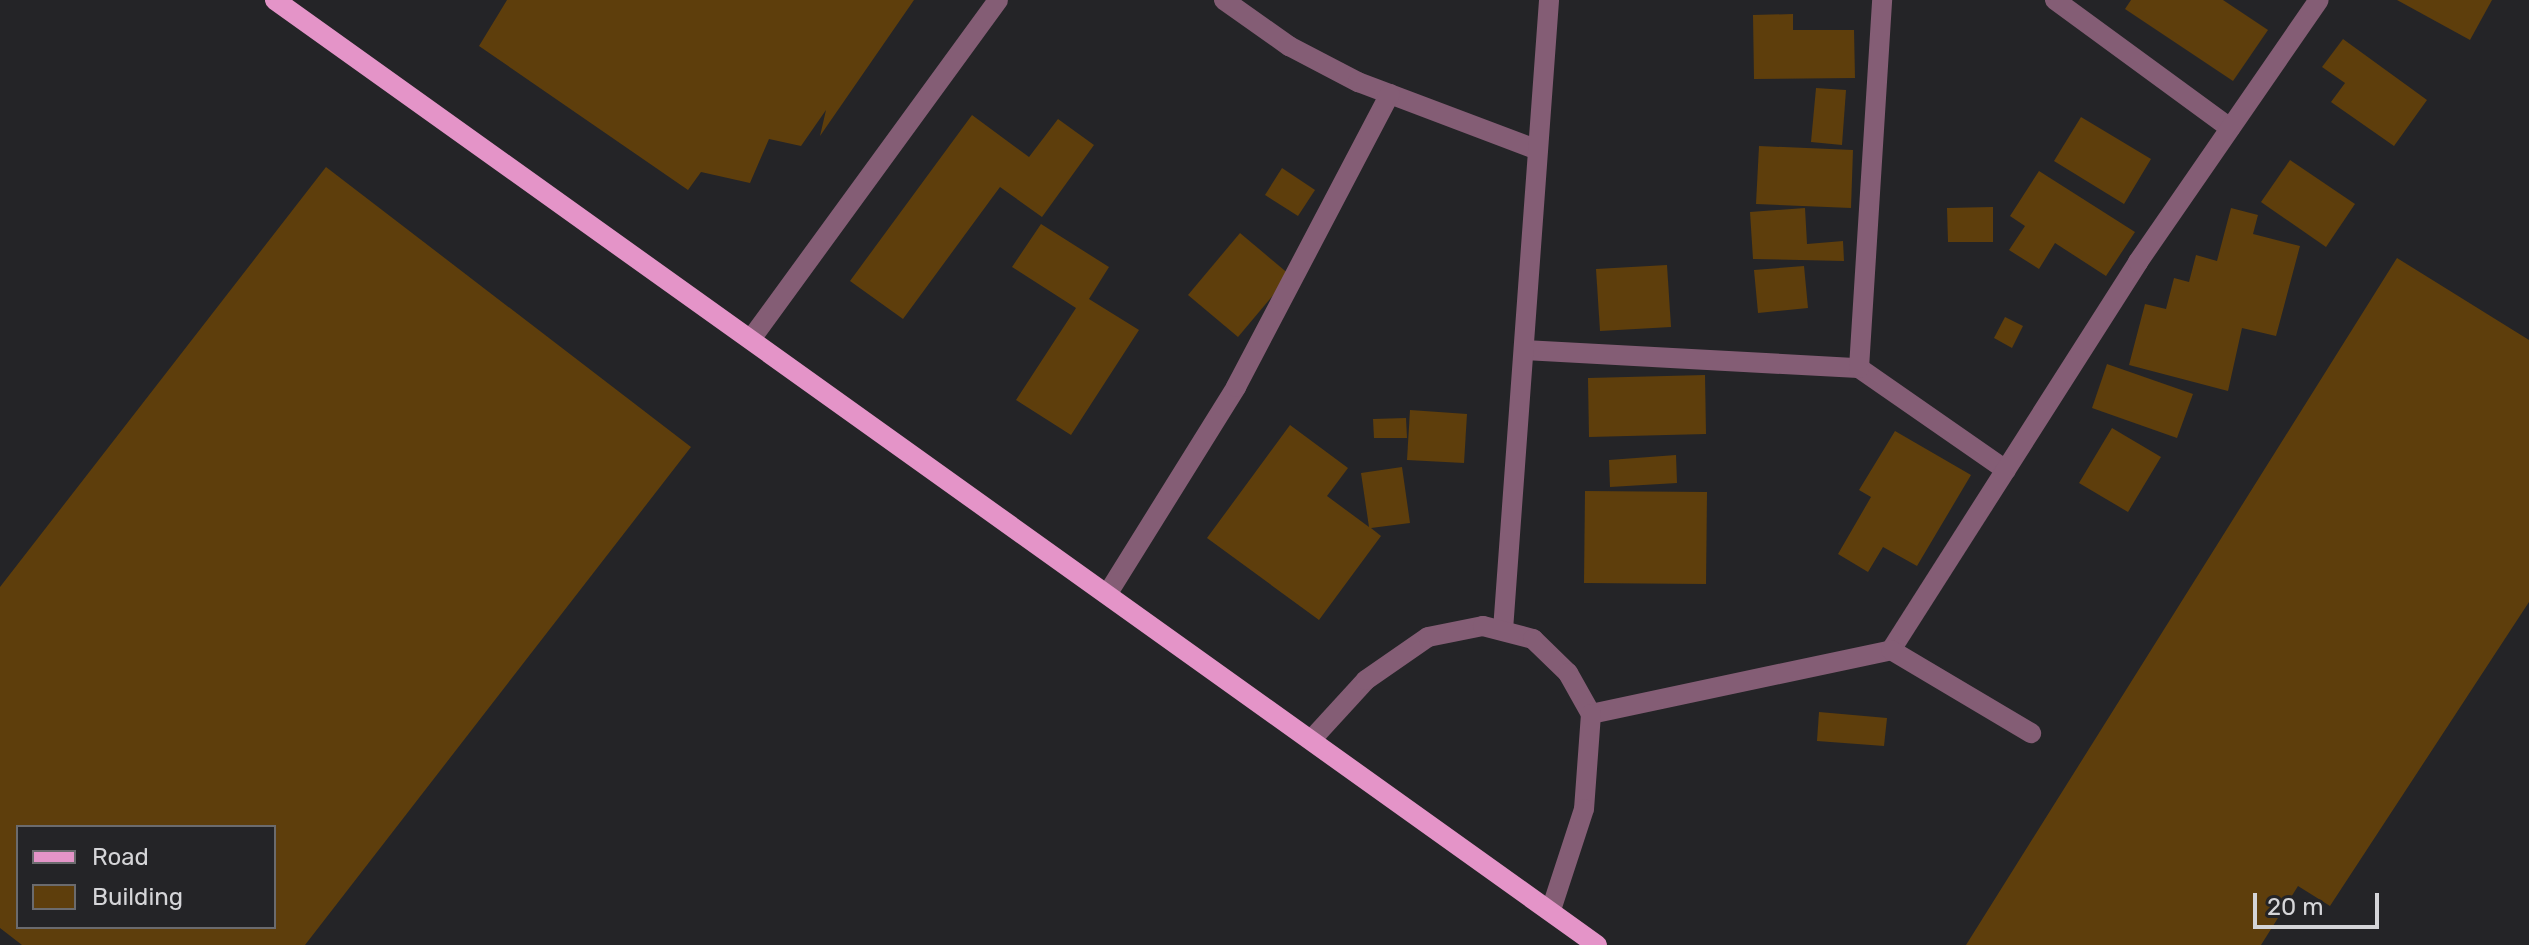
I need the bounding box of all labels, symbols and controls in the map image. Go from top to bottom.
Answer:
legend [16,825,276,929]
text: Road [92,843,149,871]
scale bar [2257,877,2383,927]
text: Building [92,883,183,911]
text: 20 m [2267,893,2324,921]

